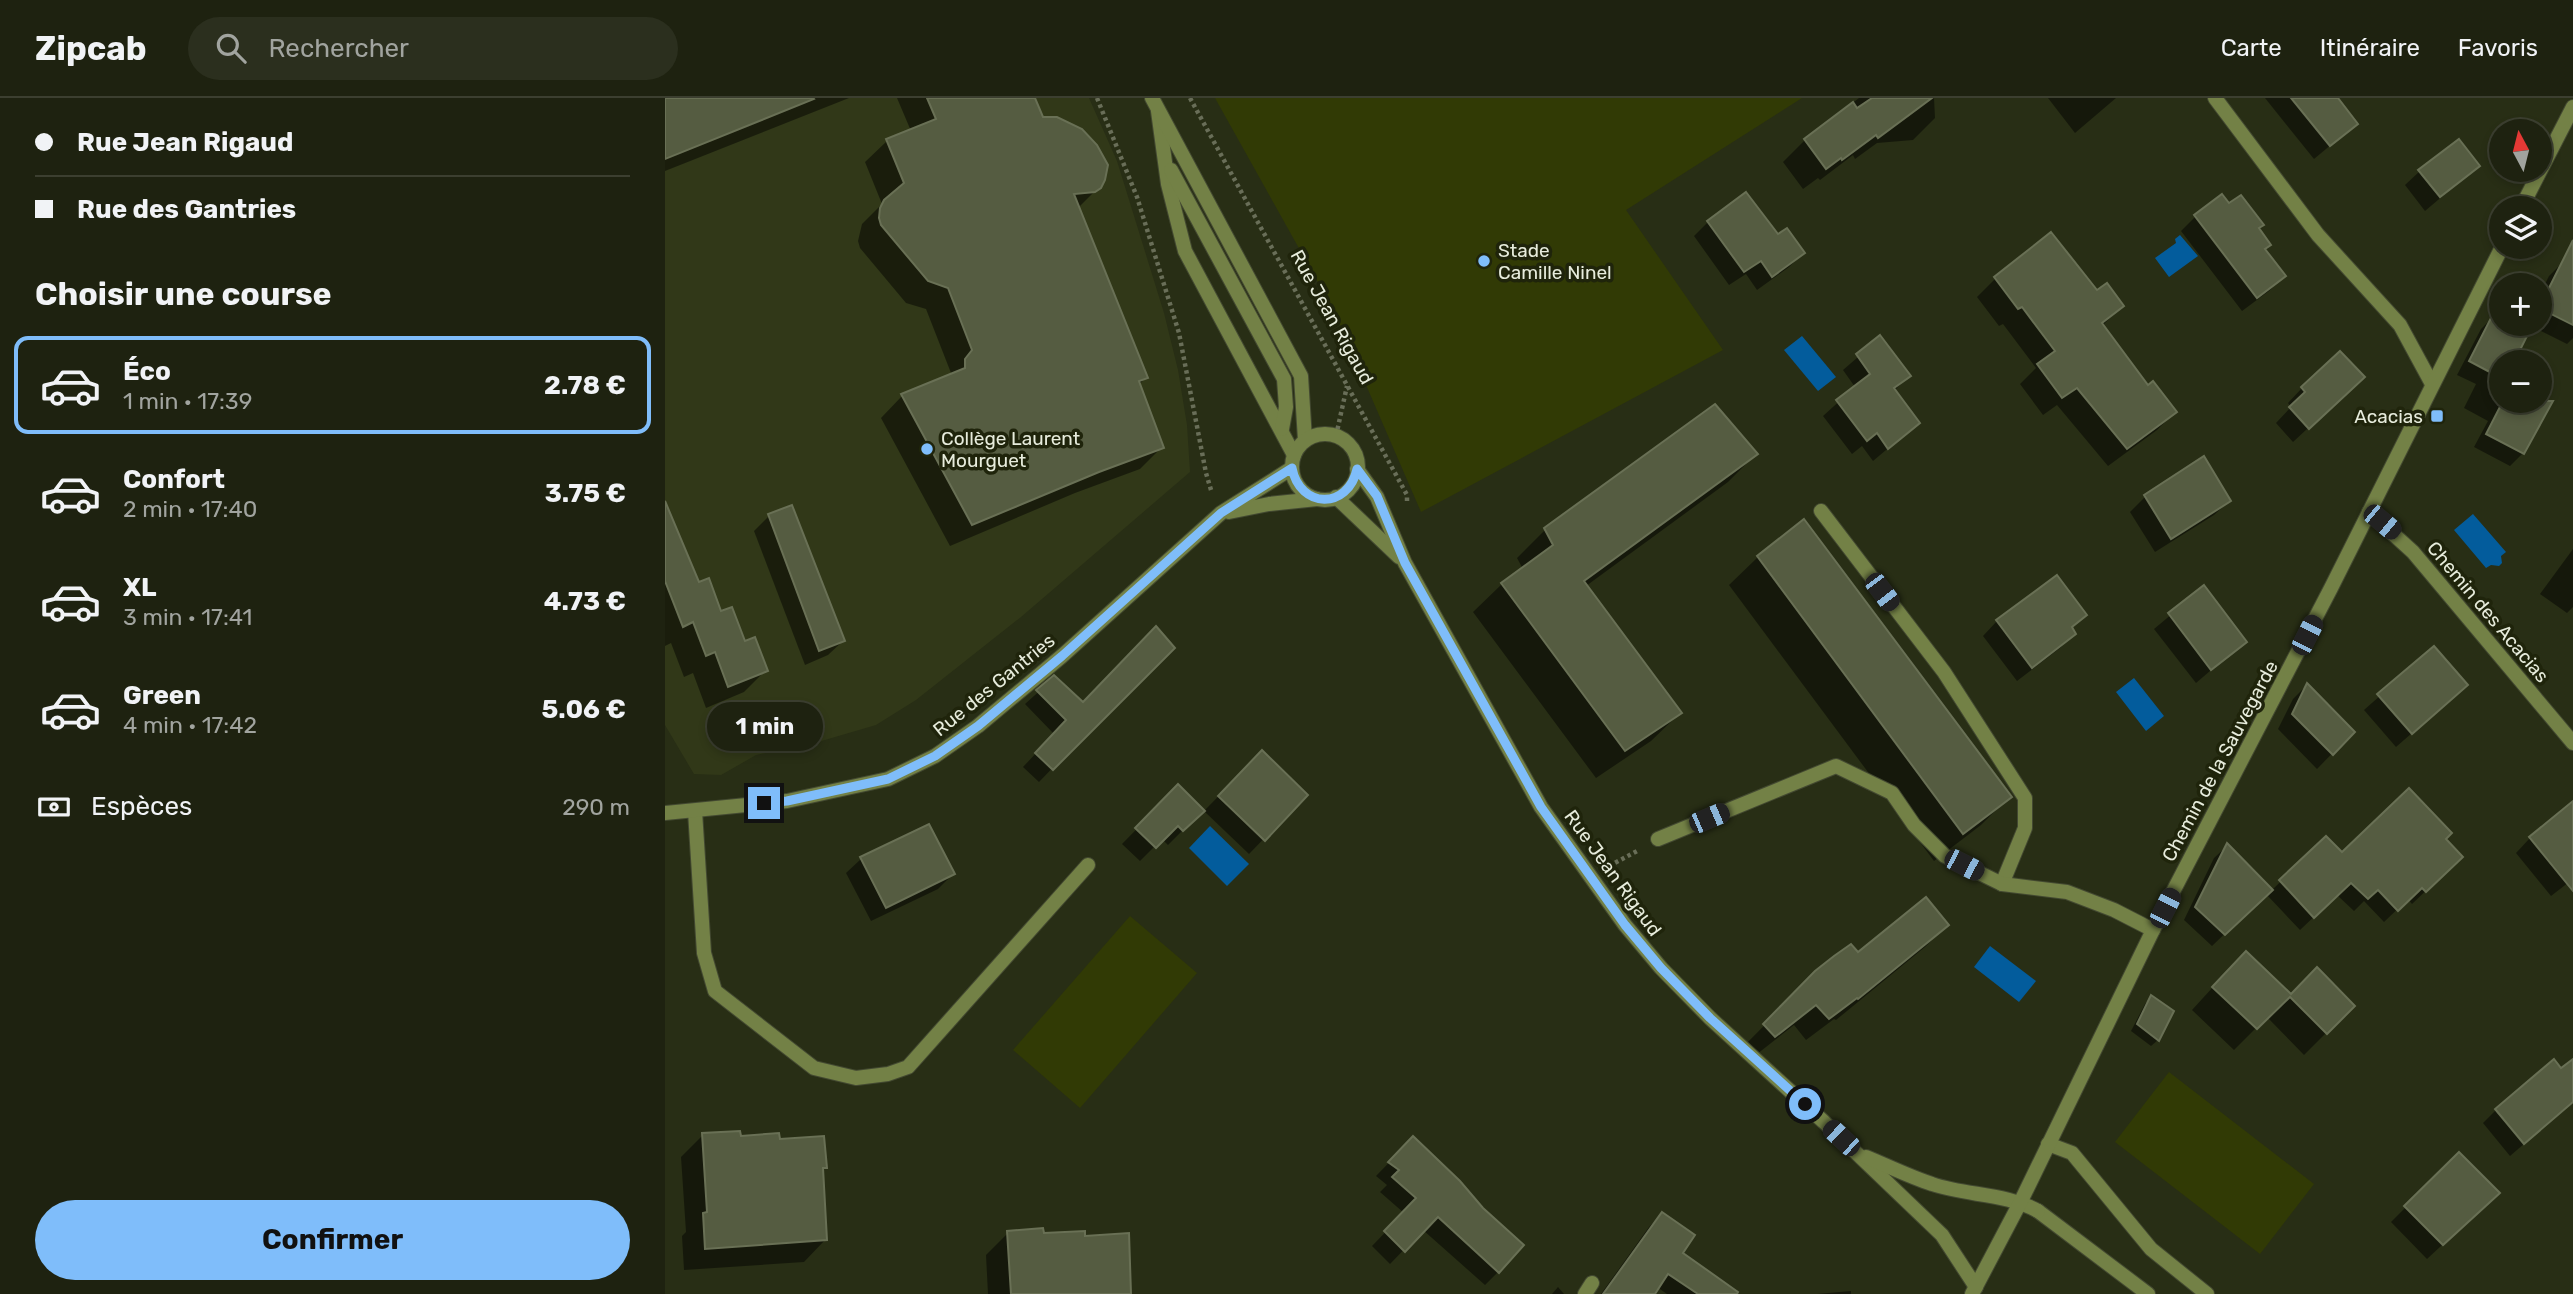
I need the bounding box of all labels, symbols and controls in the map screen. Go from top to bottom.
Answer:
search box [188,17,678,80]
text: Zipcab [35,29,146,68]
icon: search [212,29,250,67]
text: Rechercher [268,33,409,64]
text: Carte [2221,34,2282,62]
text: Itinéraire [2320,34,2420,62]
text: Favoris [2458,34,2538,62]
north arrow [2489,119,2551,182]
map controls [2489,119,2552,413]
text: Rue Jean Rigaud [77,127,293,158]
text: Rue des Gantries [77,194,296,225]
button: layers [2489,196,2552,259]
place label: Stade Camille Ninel [1498,239,1612,284]
street label: Rue Jean Rigaud [1286,246,1378,388]
marker: Stade Camille Ninel [1476,253,1492,269]
button: + [2489,273,2552,336]
text: Choisir une course [35,275,332,313]
button: − [2489,350,2552,413]
icon: car [39,354,102,417]
text: Éco [123,356,171,387]
text: 2.78 € [544,370,626,401]
text: 1 min · 17:39 [123,387,252,415]
place label: Acacias [2354,405,2423,428]
marker: Acacias [2429,408,2445,424]
place label: Collège Laurent Mourguet [941,427,1081,472]
marker: Collège Laurent Mourguet [919,441,935,457]
icon: car [39,462,102,525]
text: Confort [123,464,225,495]
text: 3.75 € [545,478,626,509]
text: 2 min · 17:40 [123,495,257,523]
car [2360,500,2405,544]
street label: Chemin des Acacias [2422,537,2554,687]
car [1861,569,1904,615]
icon: car [39,570,102,633]
text: XL [123,572,156,603]
text: 4.73 € [544,586,626,617]
text: 3 min · 17:41 [123,603,252,631]
car [2289,612,2326,658]
street label: Rue des Gantries [929,629,1059,741]
street label: Chemin de la Sauvegarde [2157,657,2283,865]
icon: car [39,678,102,741]
text: Green [123,680,201,711]
text: 5.06 € [542,694,626,725]
callout: 1 min [706,702,822,750]
text: 4 min · 17:42 [123,711,257,739]
text: 1 min [736,712,794,740]
route end [748,787,780,819]
icon: cash [35,788,73,826]
text: Espèces [91,791,192,822]
text: 290 m [562,793,630,821]
car [1686,800,1733,836]
street label: Rue Jean Rigaud [1560,806,1666,940]
car [1941,846,1988,884]
car [2147,885,2184,931]
route start [1789,1088,1821,1120]
car [1819,1116,1864,1160]
button: Confirmer [35,1200,630,1280]

